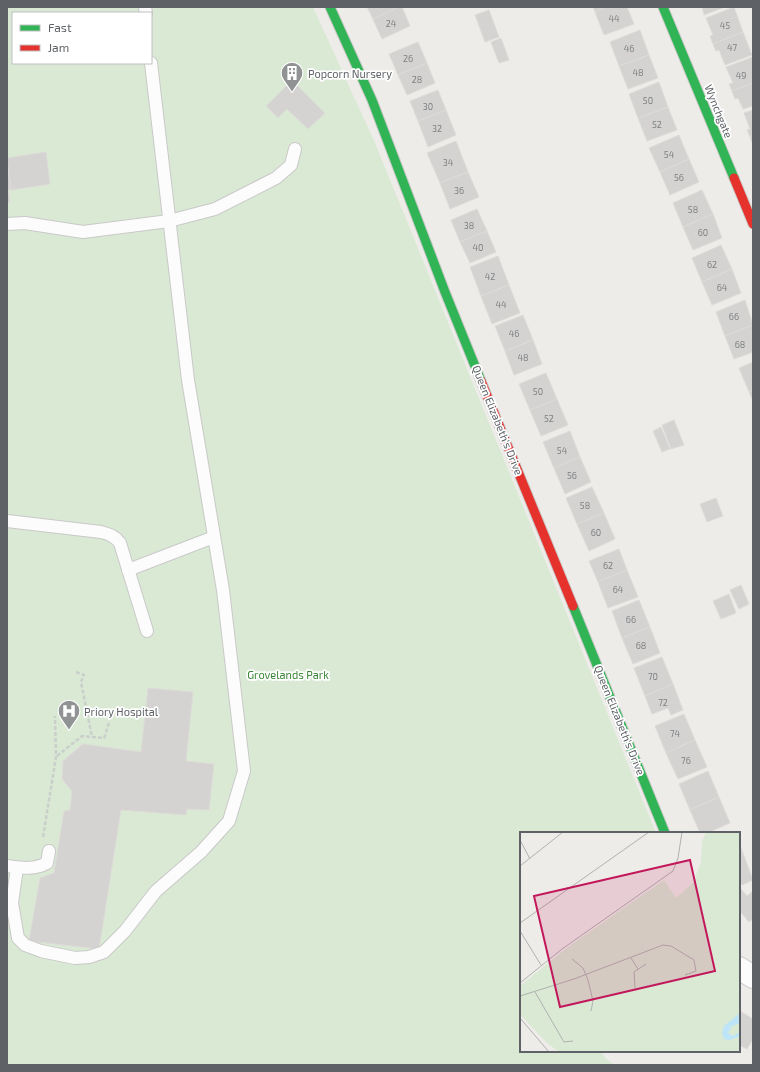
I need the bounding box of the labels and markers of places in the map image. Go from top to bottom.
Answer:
building icon: Popcorn Nursery [279,60,305,93]
place label: Popcorn Nursery [308,67,392,80]
hospital icon: Priory Hospital [56,698,82,731]
place label: Priory Hospital [84,705,159,718]

